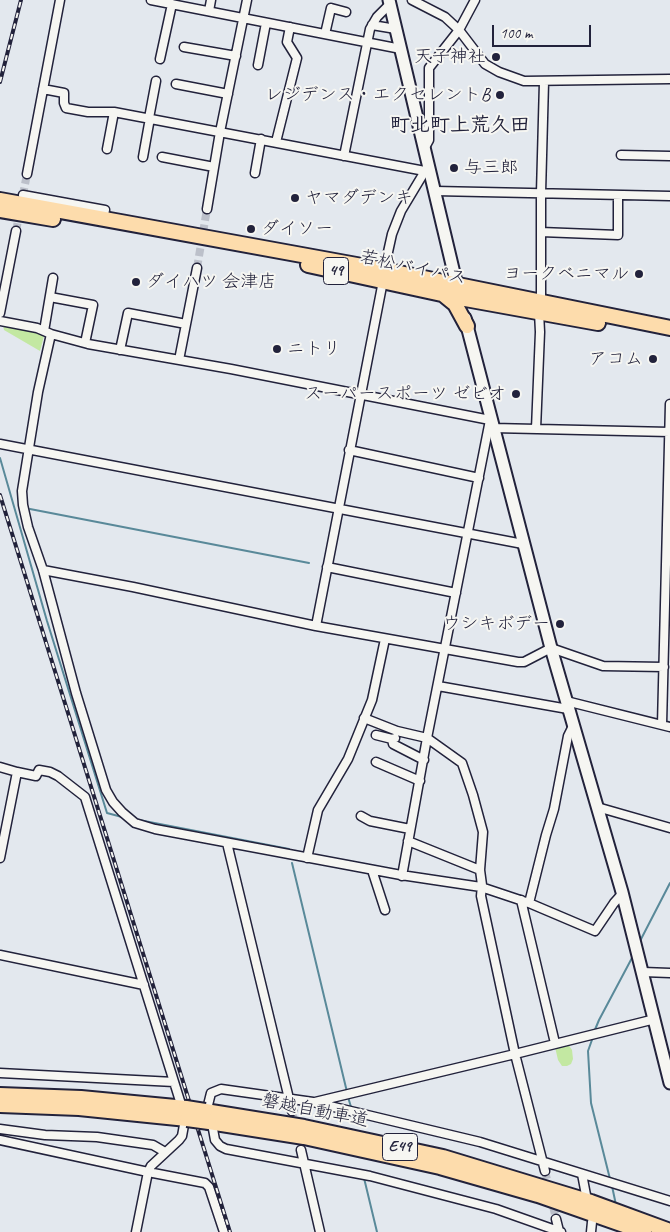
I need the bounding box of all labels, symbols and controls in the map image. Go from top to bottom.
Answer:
scale bar [495,15,594,47]
text: 100 m [500,24,532,43]
place label: 天子神社 [414,46,486,68]
marker: 天子神社 [490,51,502,63]
place label: レジデンス・エクセレントB [265,84,490,106]
marker: レジデンス・エクセレントB [494,89,506,101]
district label: 町北町上荒久田 [390,114,530,138]
place label: 与三郎 [464,157,518,179]
marker: 与三郎 [448,162,460,174]
place label: ヤマダデンキ [305,187,413,209]
marker: ヤマダデンキ [289,192,301,204]
place label: ダイソー [261,218,333,240]
marker: ダイソー [245,223,257,235]
street label: 若松バイパス [358,246,468,290]
road number: 49 [324,258,348,284]
place label: ヨークベニマル [504,263,629,285]
marker: ヨークベニマル [633,268,645,280]
place label: ダイハツ 会津店 [146,271,276,293]
marker: ダイハツ 会津店 [130,276,142,288]
place label: ニトリ [287,338,341,360]
marker: ニトリ [271,343,283,355]
place label: アコム [589,348,643,370]
marker: アコム [647,353,659,365]
place label: スーパースポーツ ゼビオ [304,383,506,405]
marker: スーパースポーツ ゼビオ [510,388,522,400]
place label: ウシキボデー [442,613,550,635]
marker: ウシキボデー [554,618,566,630]
street label: 磐越自動車道 [260,1090,370,1132]
road number: E49 [382,1134,418,1160]

